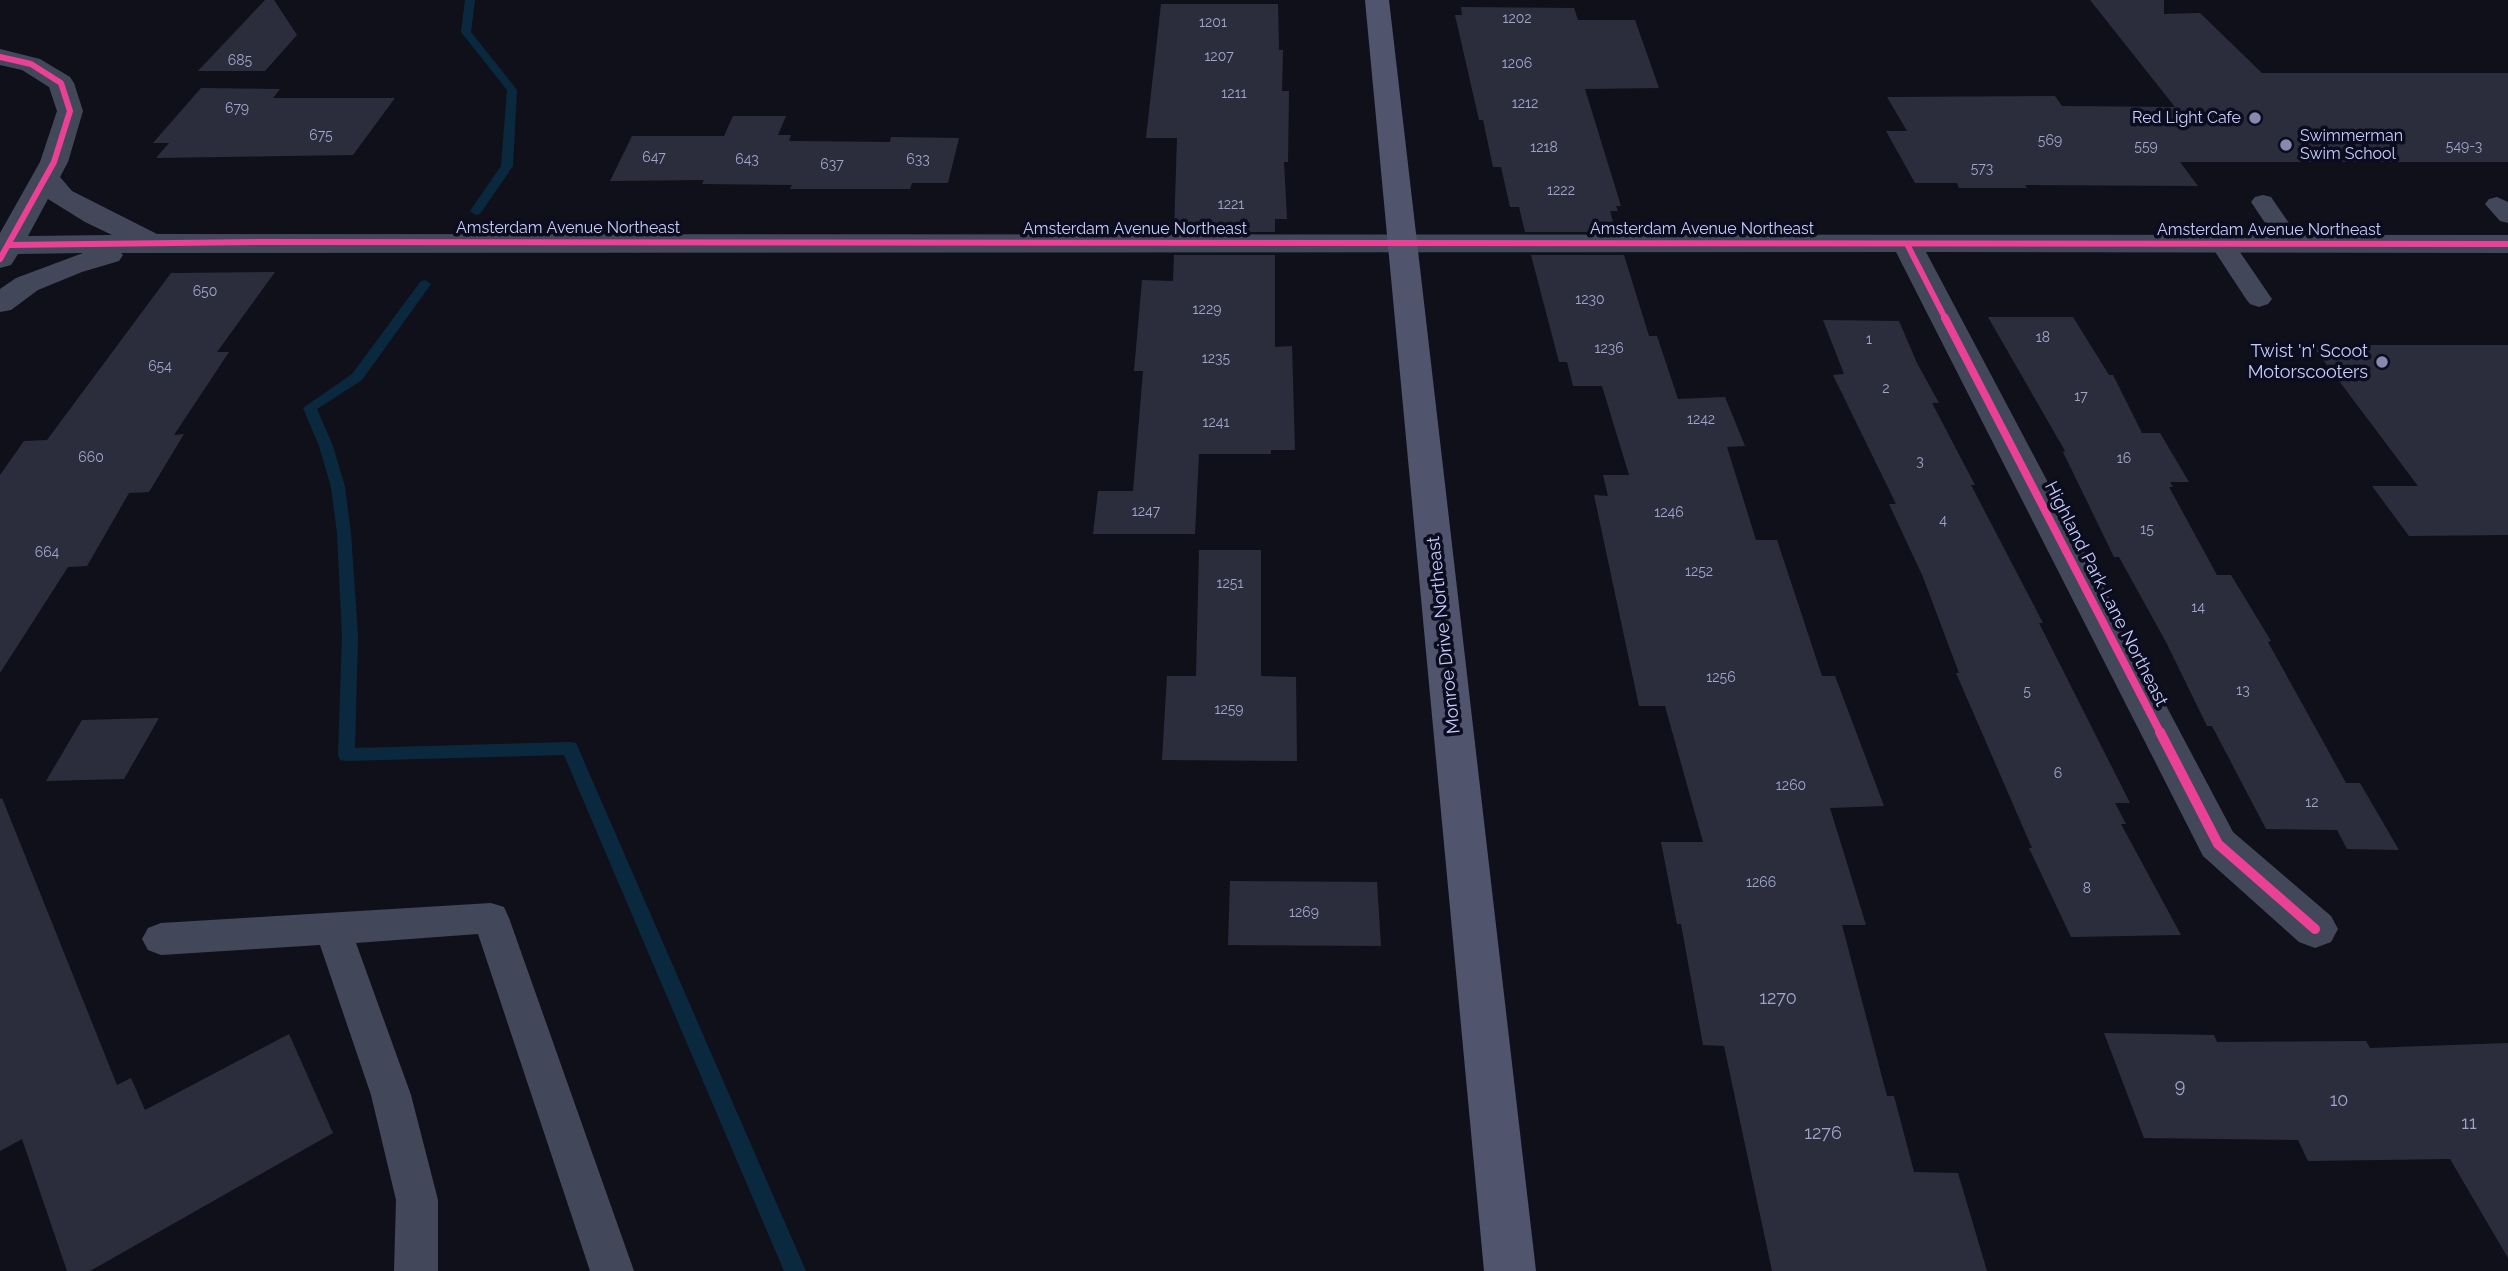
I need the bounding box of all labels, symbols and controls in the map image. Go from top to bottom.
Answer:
house number: 1202 [1502,11,1532,27]
house number: 1201 [1199,15,1227,31]
house number: 1207 [1204,49,1234,65]
house number: 685 [228,53,252,69]
house number: 1206 [1502,56,1532,72]
house number: 1211 [1221,86,1247,102]
house number: 1212 [1512,96,1538,112]
house number: 679 [225,101,249,117]
place label: Red Light Cafe [2132,108,2241,128]
marker: Red Light Cafe [2247,110,2263,126]
place label: Swimmerman Swim School [2300,126,2403,164]
house number: 675 [309,128,333,144]
house number: 569 [2038,133,2062,149]
marker: Swimmerman Swim School [2278,137,2294,153]
house number: 559 [2134,139,2158,155]
house number: 549-3 [2446,139,2482,155]
house number: 1218 [1530,140,1558,156]
house number: 647 [642,150,666,166]
house number: 643 [735,152,759,168]
house number: 633 [906,152,930,168]
house number: 637 [820,157,844,173]
house number: 573 [1971,161,1993,177]
house number: 1222 [1547,183,1575,199]
house number: 1221 [1218,197,1244,213]
street label: Amsterdam Avenue Northeast [456,218,680,238]
street label: Amsterdam Avenue Northeast [1023,219,1247,239]
street label: Amsterdam Avenue Northeast [1590,219,1814,239]
street label: Amsterdam Avenue Northeast [2157,220,2381,240]
house number: 650 [193,284,217,300]
house number: 1230 [1575,292,1605,308]
house number: 1229 [1193,302,1221,318]
house number: 18 [2036,330,2050,346]
house number: 1 [1866,332,1872,348]
house number: 1236 [1594,341,1624,357]
place label: Twist 'n' Scoot Motorscooters [2248,341,2368,384]
house number: 1235 [1202,351,1230,367]
marker: Twist 'n' Scoot Motorscooters [2374,354,2390,370]
house number: 654 [148,359,172,375]
house number: 2 [1882,381,1890,397]
house number: 17 [2074,389,2088,405]
house number: 1242 [1687,412,1715,428]
house number: 1241 [1203,415,1229,431]
house number: 660 [78,450,104,466]
house number: 16 [2117,451,2131,467]
house number: 3 [1916,454,1924,470]
street label: Highland Park Lane Northeast [2040,478,2172,710]
house number: 1247 [1132,504,1160,520]
house number: 1246 [1654,505,1684,521]
house number: 4 [1939,513,1947,529]
house number: 15 [2140,522,2154,538]
street label: Monroe Drive Northeast [1423,535,1465,735]
house number: 664 [35,545,59,561]
house number: 1252 [1685,564,1713,580]
house number: 1251 [1217,576,1243,592]
house number: 14 [2191,600,2205,616]
house number: 1256 [1706,670,1736,686]
house number: 13 [2236,683,2250,699]
house number: 5 [2023,684,2031,700]
house number: 1259 [1214,702,1244,718]
house number: 6 [2054,766,2062,782]
house number: 1260 [1776,778,1806,794]
house number: 12 [2305,795,2319,811]
house number: 1266 [1746,875,1776,891]
house number: 8 [2083,881,2091,897]
house number: 1269 [1289,905,1319,921]
house number: 1270 [1759,988,1797,1010]
house number: 9 [2175,1076,2185,1098]
house number: 10 [2330,1090,2348,1112]
house number: 11 [2461,1113,2477,1135]
house number: 1276 [1804,1123,1842,1145]

